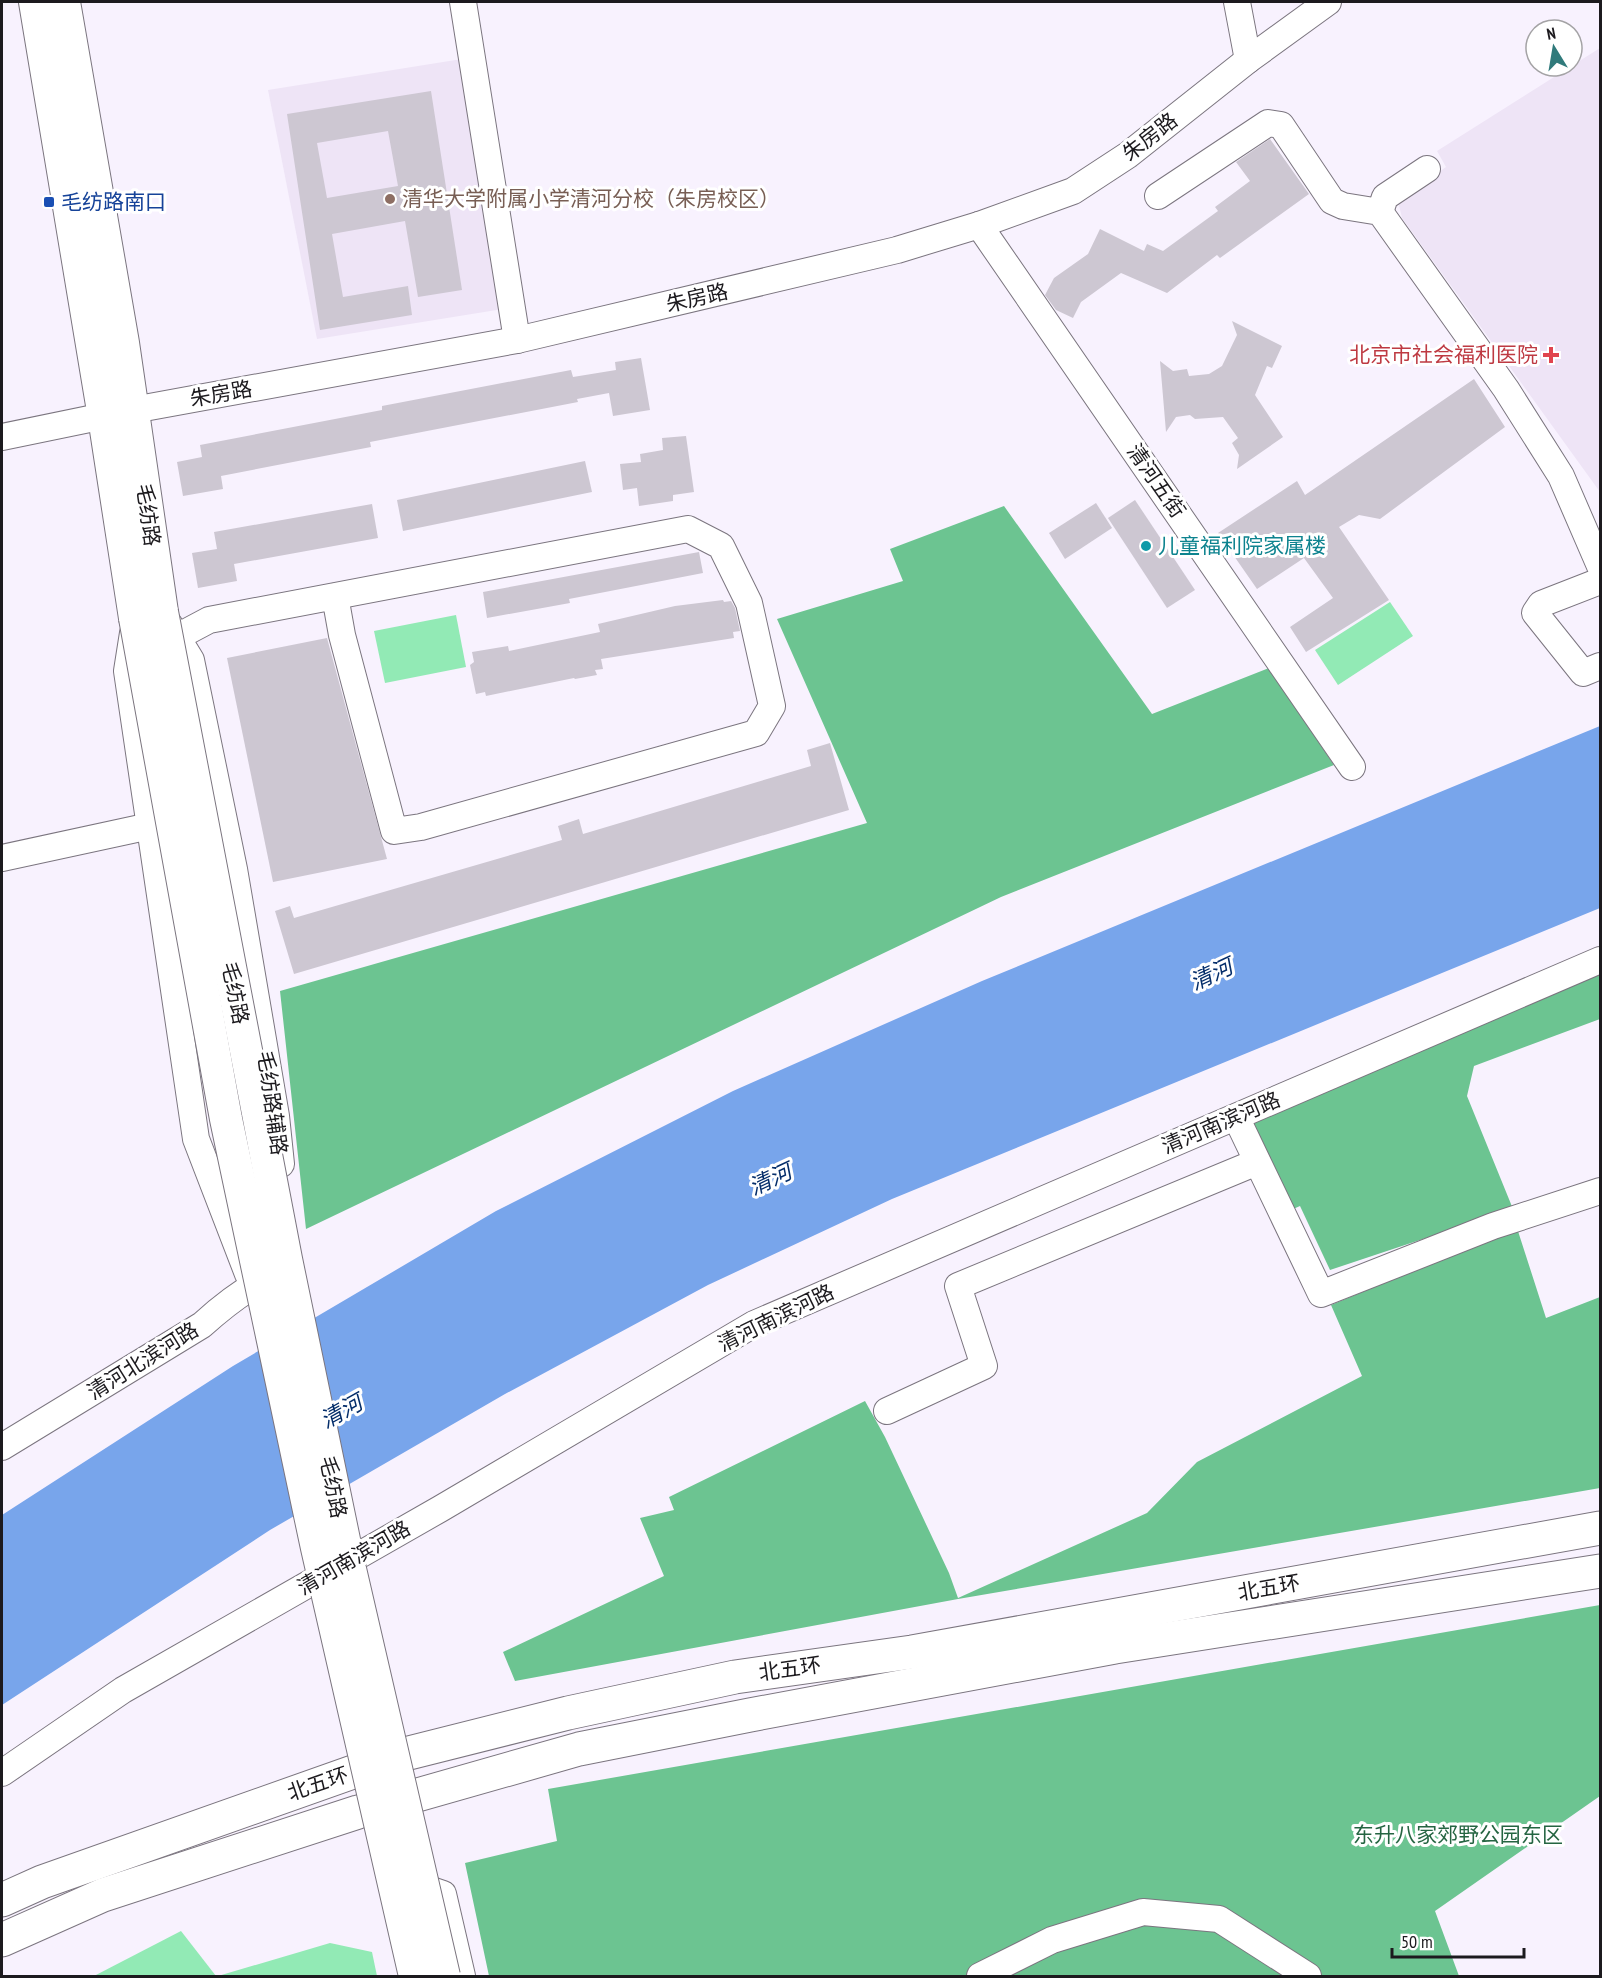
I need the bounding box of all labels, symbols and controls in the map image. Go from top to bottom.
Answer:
north arrow [1524,18,1584,78]
text: N [1545,23,1557,44]
street label: 朱房路 [1117,107,1183,167]
place label: 清华大学附属小学清河分校（朱房校区） [402,185,780,212]
place label: 毛纺路南口 [61,188,166,215]
marker: 清华大学附属小学清河分校（朱房校区） [383,192,397,206]
marker: 毛纺路南口 [42,195,56,209]
street label: 朱房路 [663,277,731,318]
place label: 北京市社会福利医院 [1349,341,1538,368]
marker: 北京市社会福利医院 [1542,346,1560,364]
street label: 朱房路 [188,375,254,412]
street label: 清河五街 [1121,439,1192,523]
street label: 毛纺路 [131,482,166,548]
place label: 儿童福利院家属楼 [1158,532,1326,559]
marker: 儿童福利院家属楼 [1139,539,1153,553]
water label: 清河 [1185,950,1240,996]
street label: 毛纺路 [216,959,255,1026]
street label: 毛纺路辅路 [252,1049,293,1157]
street label: 清河南滨河路 [1158,1085,1284,1160]
water label: 清河 [744,1155,799,1201]
street label: 清河南滨河路 [713,1278,838,1357]
street label: 清河北滨河路 [82,1316,203,1405]
water label: 清河 [315,1386,371,1434]
street label: 毛纺路 [314,1453,353,1520]
street label: 清河南滨河路 [292,1514,415,1601]
street label: 北五环 [1236,1569,1302,1606]
street label: 北五环 [757,1651,823,1686]
street label: 北五环 [284,1761,352,1807]
park label: 东升八家郊野公园东区 [1353,1821,1563,1848]
scale bar [1392,1921,1524,1959]
text: 50 m [1401,1930,1433,1953]

